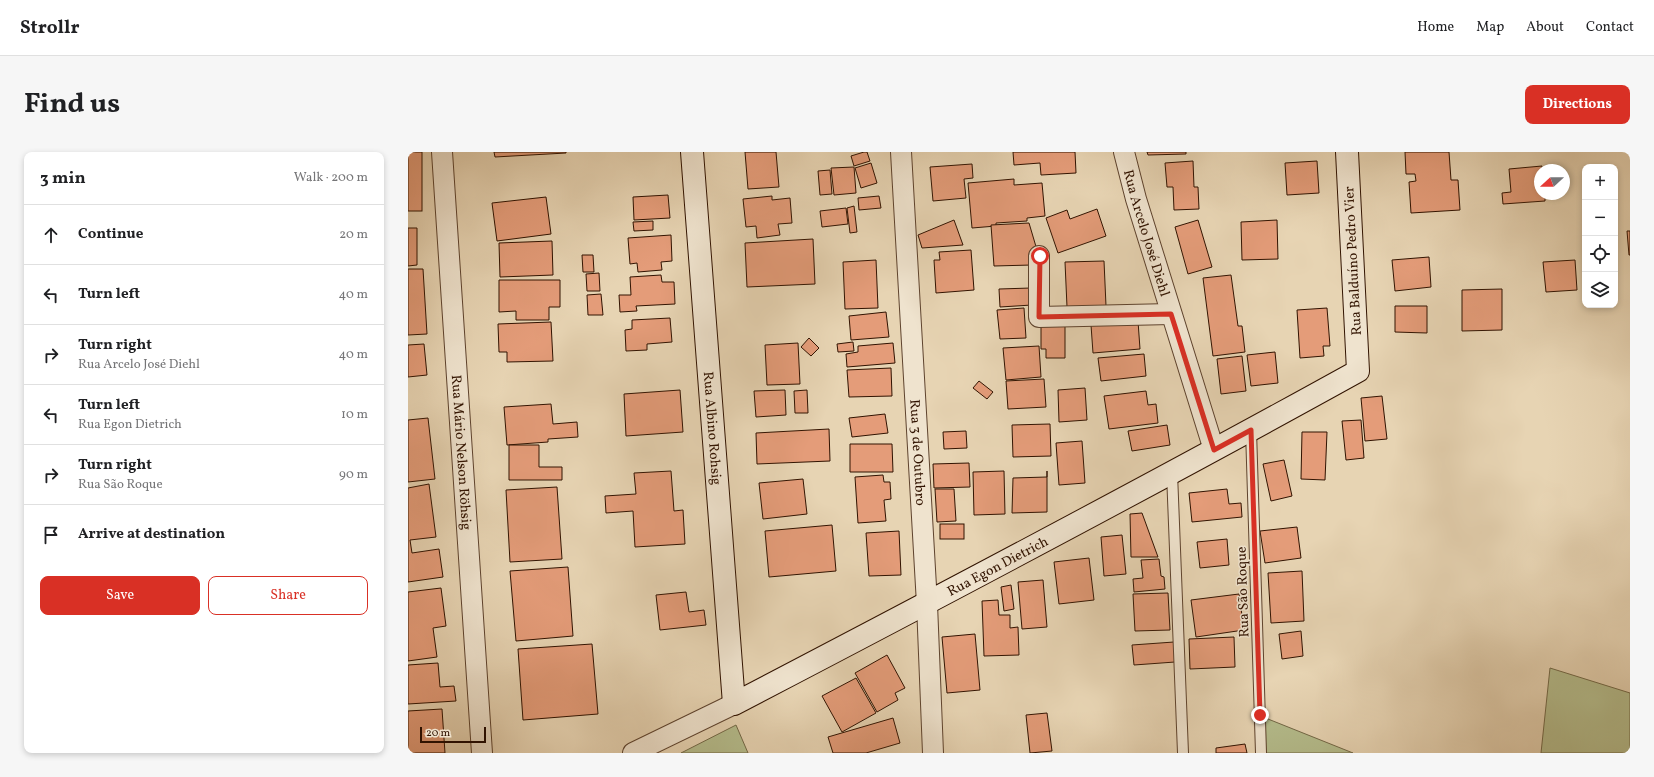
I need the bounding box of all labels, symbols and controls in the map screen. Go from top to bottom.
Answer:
text: Strollr [20,15,80,41]
text: Home [1417,18,1454,37]
text: Map [1476,18,1504,37]
text: About [1526,18,1564,37]
text: Contact [1586,18,1634,37]
text: Find us [24,85,120,124]
button: Directions [1525,85,1630,124]
north arrow [1534,164,1570,200]
map controls [1582,164,1618,308]
button: + [1582,164,1618,200]
text: 3 min [40,167,86,190]
street label: Rua Arcelo José Diehl [1118,168,1174,299]
text: Walk · 200 m [294,169,368,187]
street label: Rua Balduíno Pedro Vier [1340,186,1367,336]
button: − [1582,200,1618,236]
icon: ahead [40,224,62,246]
text: Continue [78,224,143,245]
text: 20 m [339,226,368,244]
button: locate [1582,236,1618,272]
route start [1031,247,1049,265]
button: layers [1582,272,1618,308]
icon: left [40,284,62,306]
text: Turn left [78,284,140,305]
text: 40 m [339,286,368,304]
text: Turn right [78,335,152,356]
icon: right [40,344,62,366]
text: 40 m [339,346,368,364]
text: Rua Arcelo José Diehl [78,356,200,374]
street label: Rua Albino Rohsig [698,371,725,486]
street label: Rua Mário Nelson Röhsig [446,374,475,531]
text: Turn left [78,395,140,416]
street label: Rua 3 de Outubro [904,399,929,506]
icon: left [40,404,62,426]
text: 10 m [341,406,368,424]
text: Rua Egon Dietrich [78,416,182,434]
text: Turn right [78,455,152,476]
icon: right [40,464,62,486]
text: 90 m [339,466,368,484]
text: Rua São Roque [78,476,163,494]
icon: arrive [40,524,62,546]
text: Arrive at destination [78,524,225,545]
street label: Rua Egon Dietrich [944,533,1052,602]
street label: Rua São Roque [1232,546,1255,638]
button: Save [40,576,200,615]
button: Share [208,576,368,615]
route end [1251,706,1269,724]
scale bar [420,725,486,744]
text: 20 m [426,726,450,741]

